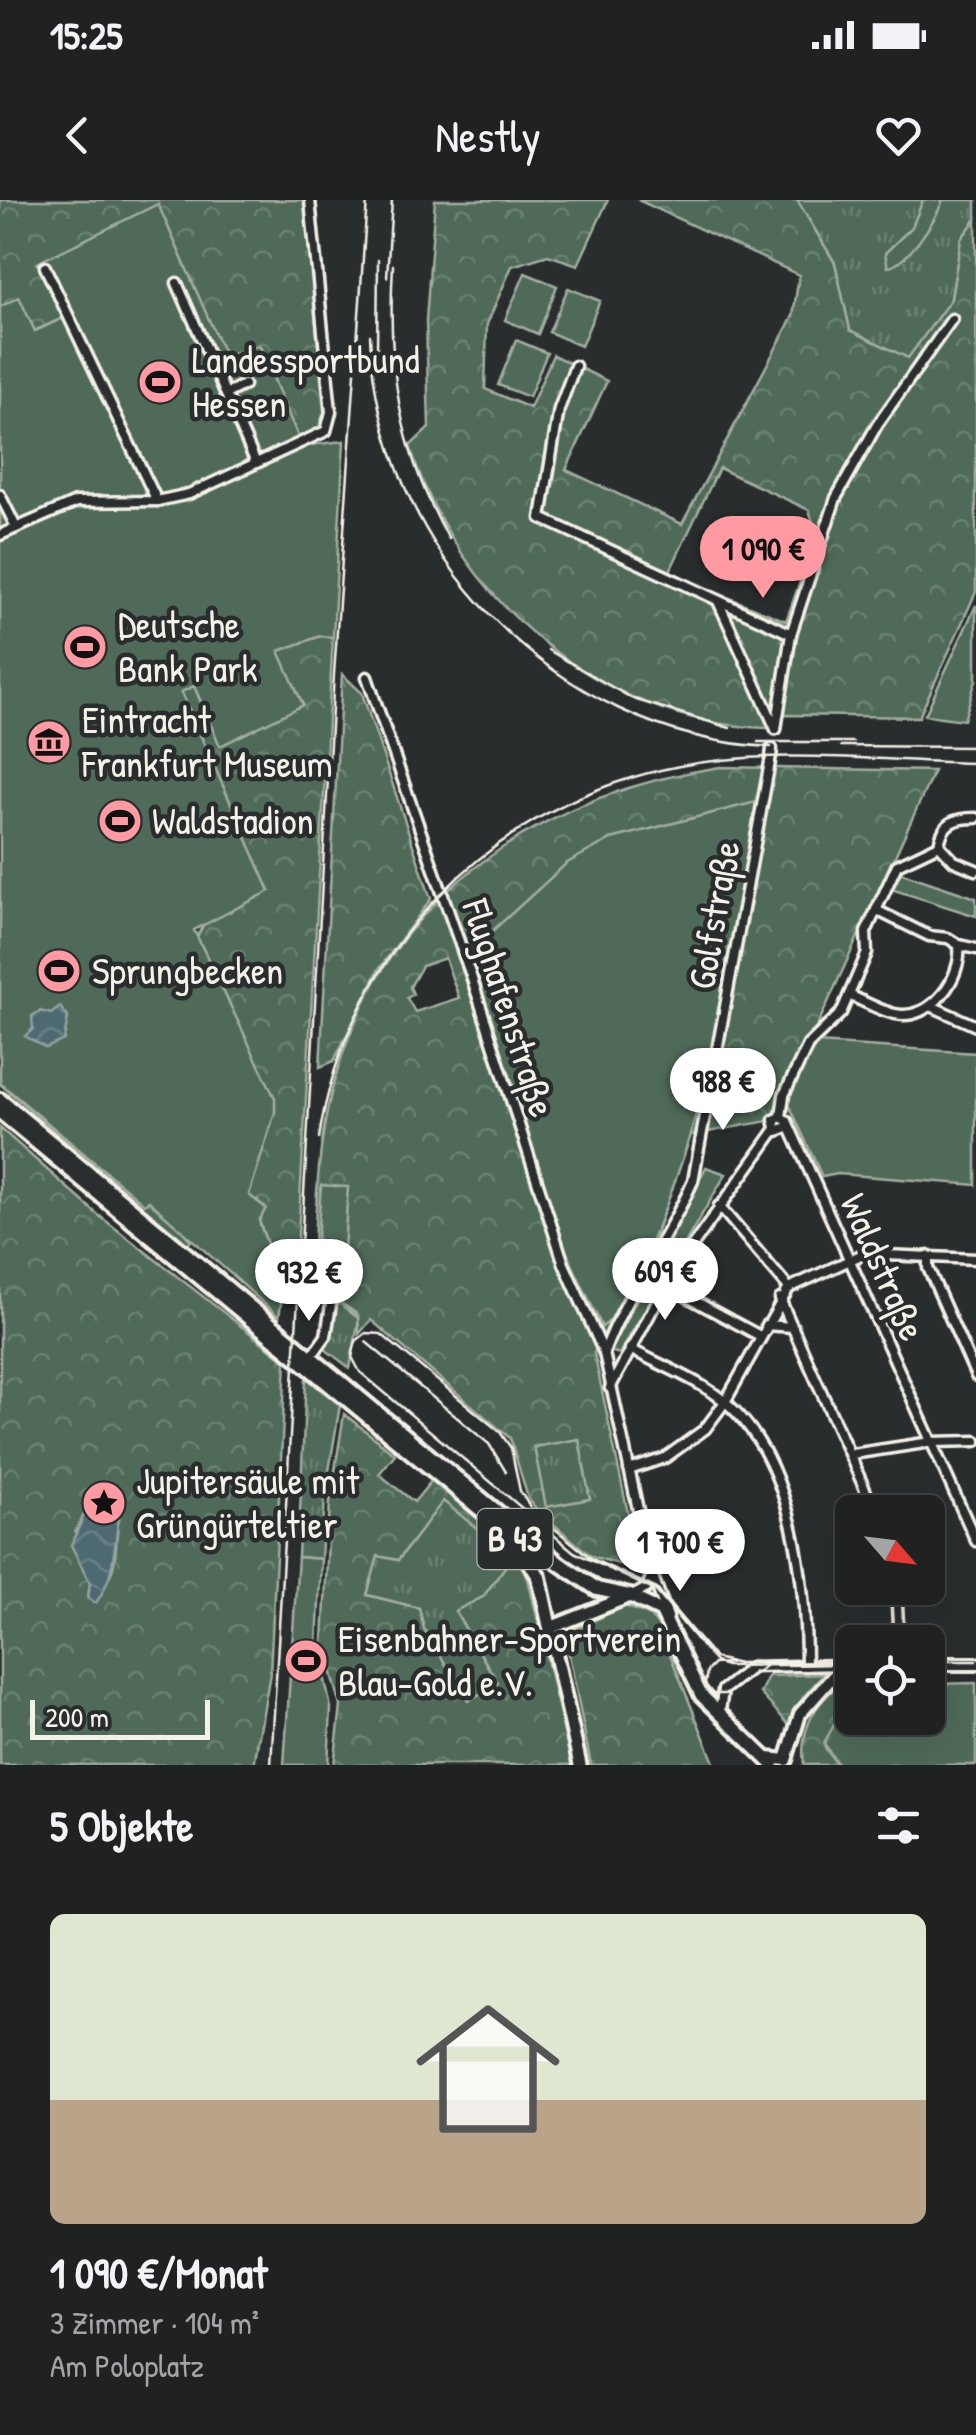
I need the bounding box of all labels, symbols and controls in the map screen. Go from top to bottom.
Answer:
text: 15:25 [50,9,123,61]
text: Nestly [435,105,541,166]
icon: back [50,108,105,163]
icon: heart [871,108,926,163]
place label: Landessportbund Hessen [192,333,420,429]
sports icon: Landessportbund Hessen [137,359,183,405]
pin: 1 090 € [671,516,855,601]
text: 1 090 € [722,527,804,570]
place label: Deutsche Bank Park [118,598,258,694]
sports icon: Deutsche Bank Park [62,624,108,670]
place label: Eintracht Frankfurt Museum [81,693,333,789]
museum icon: Eintracht Frankfurt Museum [26,719,72,765]
place label: Waldstadion [152,794,314,846]
sports icon: Waldstadion [97,798,143,844]
street label: Golfstraße [674,837,752,993]
street label: Flughafenstraße [450,891,570,1123]
place label: Sprungbecken [92,944,283,996]
sports icon: Sprungbecken [36,948,82,994]
pin: 988 € [653,1048,793,1133]
text: 988 € [692,1059,754,1102]
street label: Waldstraße [828,1185,939,1348]
pin: 609 € [595,1238,735,1323]
pin: 932 € [239,1239,379,1324]
text: 609 € [634,1249,696,1292]
text: 932 € [277,1250,341,1293]
place label: Jupitersäule mit Grüngürteltier [136,1454,360,1550]
place icon: Jupitersäule mit Grüngürteltier [81,1480,127,1526]
north arrow [835,1495,945,1605]
map controls [835,1495,945,1735]
road number: B 43 [478,1509,552,1569]
pin: 1 700 € [588,1509,772,1594]
text: 1 700 € [637,1520,723,1563]
place label: Eisenbahner-Sportverein Blau-Gold e.V. [338,1612,682,1708]
button: locate [835,1625,945,1735]
sports icon: Eisenbahner-Sportverein Blau-Gold e.V. [283,1638,329,1684]
scale bar [30,1695,210,1740]
text: 200 m [45,1698,109,1736]
text: 5 Objekte [50,1797,193,1854]
icon: filters [871,1798,926,1853]
icon: home [398,1979,578,2159]
text: 1 090 €/Monat [50,2244,267,2301]
text: 3 Zimmer · 104 m² [50,2301,259,2344]
text: Am Poloplatz [50,2344,204,2387]

